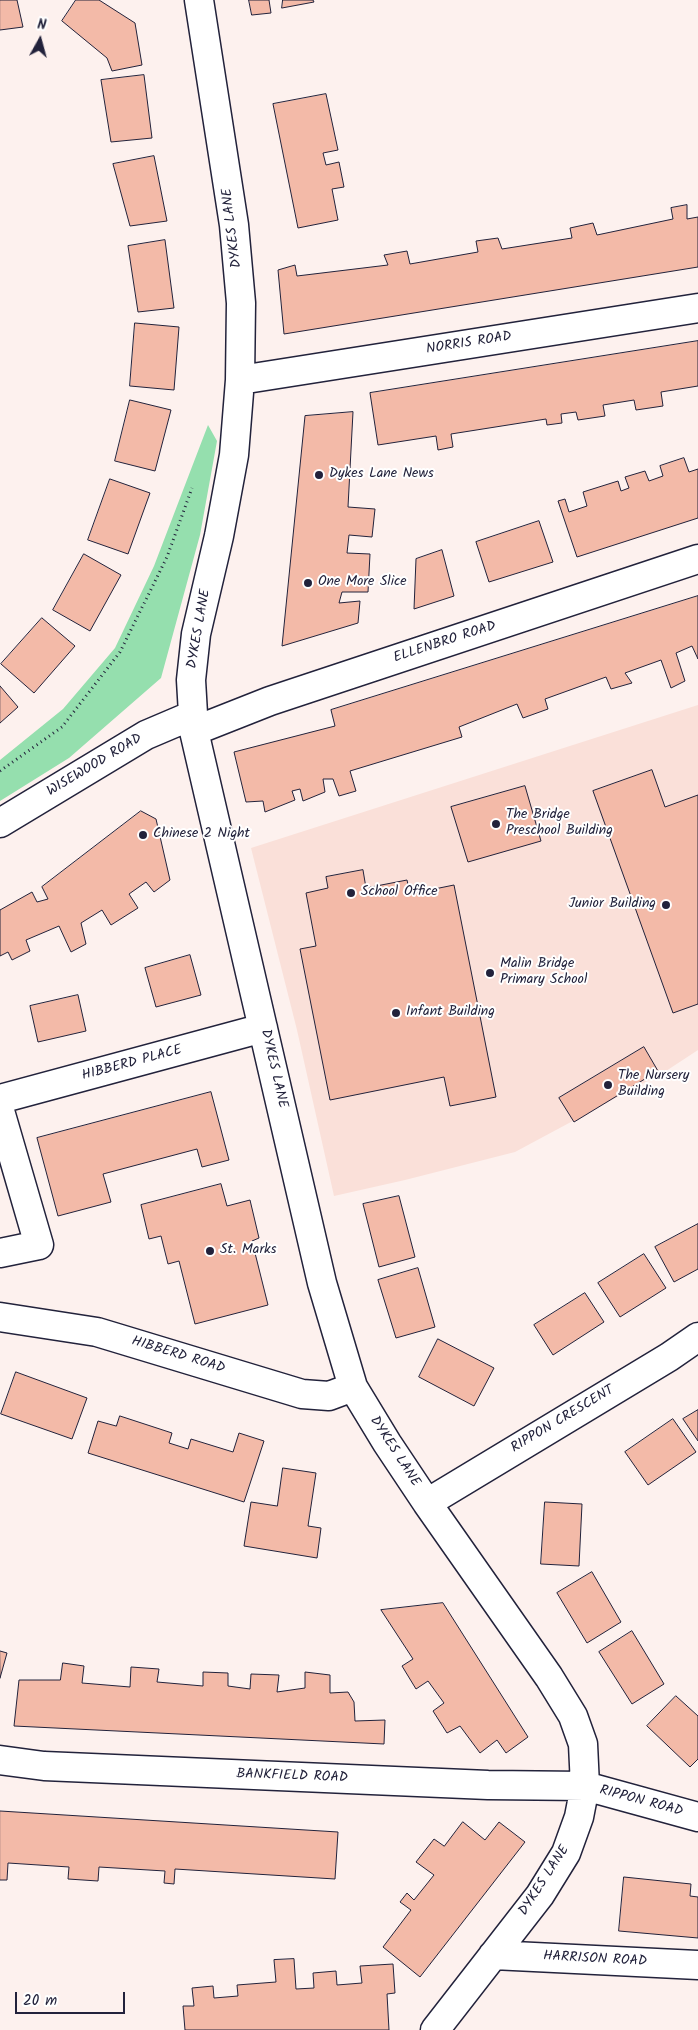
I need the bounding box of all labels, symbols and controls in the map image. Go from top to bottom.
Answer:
text: N [36,14,48,37]
north arrow [15,15,65,65]
street label: DYKES LANE [220,187,246,269]
street label: NORRIS ROAD [425,329,513,359]
place label: Dykes Lane News [329,467,434,483]
marker: Dykes Lane News [313,469,325,481]
place label: One More Slice [318,575,407,591]
marker: One More Slice [302,577,314,589]
street label: DYKES LANE [185,588,215,670]
street label: ELLENBRO ROAD [392,619,498,667]
street label: WISEWOOD ROAD [44,731,146,801]
place label: The Bridge Preschool Building [506,808,613,840]
marker: The Bridge Preschool Building [490,818,502,830]
place label: Chinese 2 Night [153,827,250,843]
marker: Chinese 2 Night [137,829,149,841]
place label: School Office [361,885,438,901]
marker: School Office [345,887,357,899]
place label: Junior Building [568,897,656,913]
marker: Junior Building [660,899,672,911]
place label: Malin Bridge Primary School [500,957,587,990]
marker: Malin Bridge Primary School [484,967,496,979]
place label: Infant Building [406,1005,495,1021]
marker: Infant Building [390,1007,402,1019]
street label: DYKES LANE [256,1028,290,1110]
street label: HIBBERD PLACE [80,1043,184,1085]
place label: The Nursery Building [618,1069,689,1102]
marker: The Nursery Building [602,1079,614,1091]
place label: St. Marks [220,1243,277,1259]
marker: St. Marks [204,1245,216,1257]
street label: HIBBERD ROAD [129,1334,227,1378]
street label: RIPPON CRESCENT [508,1383,618,1457]
street label: DYKES LANE [365,1414,423,1490]
street label: BANKFIELD ROAD [236,1767,348,1787]
street label: RIPPON ROAD [597,1783,685,1821]
street label: DYKES LANE [516,1843,574,1919]
street label: HARRISON ROAD [543,1949,647,1971]
scale bar [18,1982,128,2014]
text: 20 m [23,1989,57,2013]

